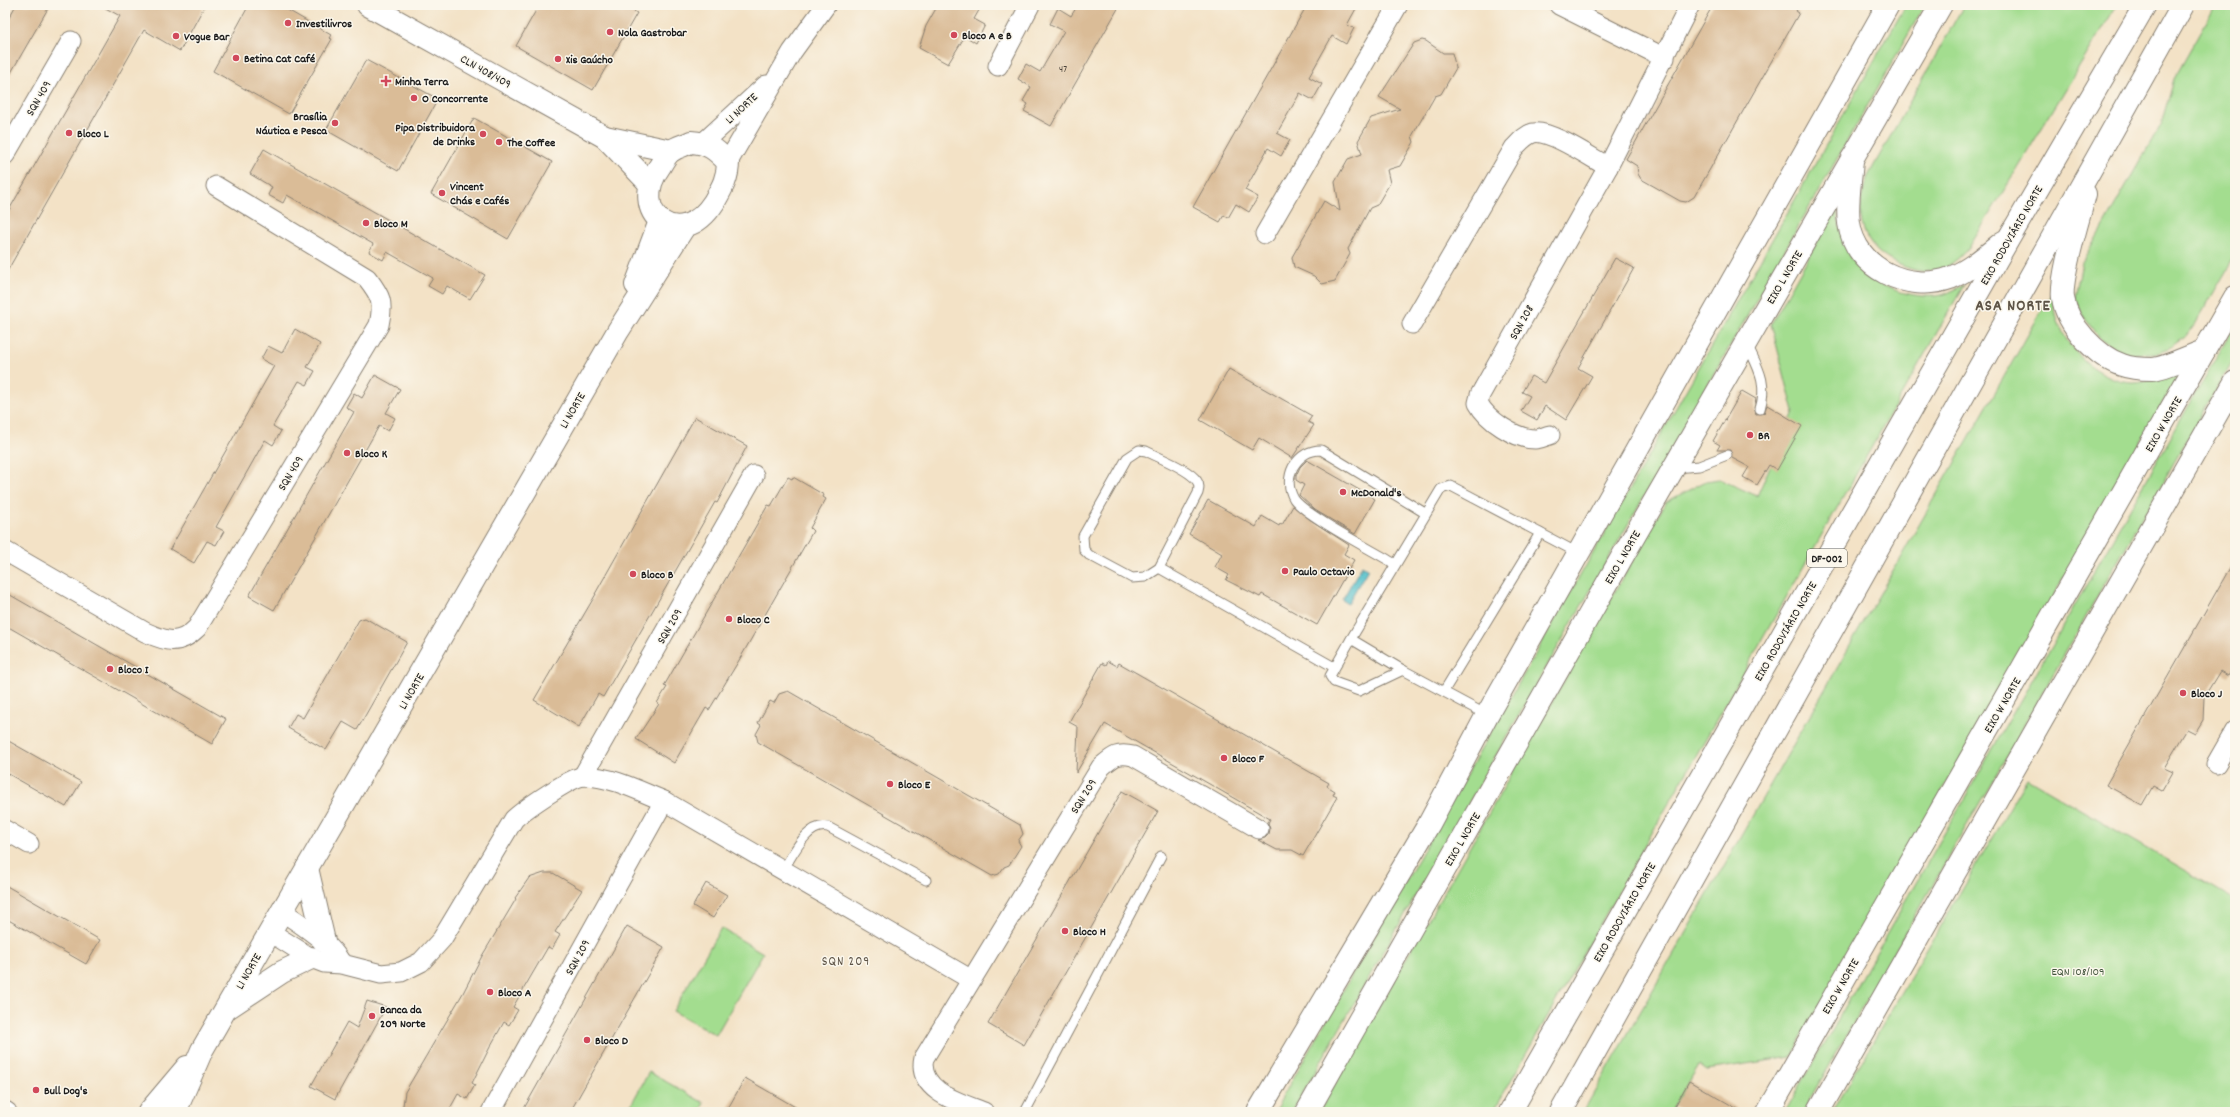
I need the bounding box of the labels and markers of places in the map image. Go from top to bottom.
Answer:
place label: Investilivros [296,16,352,33]
marker: Investilivros [283,18,293,28]
place label: Nola Gastrobar [618,25,687,42]
marker: Nola Gastrobar [605,27,615,37]
place label: Bloco A e B [962,28,1012,45]
place label: Vogue Bar [184,29,230,46]
marker: Bloco A e B [949,30,959,40]
marker: Vogue Bar [171,31,181,41]
place label: Betina Cat Café [244,51,315,68]
place label: Xis Gaúcho [566,52,613,69]
marker: Betina Cat Café [231,53,241,63]
marker: Xis Gaúcho [553,54,563,64]
place label: Minha Terra [395,74,450,91]
marker: Minha Terra [380,75,392,87]
place label: O Concorrente [422,91,489,108]
marker: O Concorrente [409,93,419,103]
place label: Brasília Náutica e Pesca [256,109,328,140]
marker: Brasília Náutica e Pesca [330,118,340,128]
place label: Pipa Distribuidora de Drinks [395,120,476,151]
place label: Bloco L [77,126,109,143]
marker: Bloco L [64,128,74,138]
marker: Pipa Distribuidora de Drinks [478,129,488,139]
place label: The Coffee [507,135,556,152]
marker: The Coffee [494,137,504,147]
place label: Vincent Chás e Cafés [450,179,509,210]
marker: Vincent Chás e Cafés [437,188,447,198]
place label: Bloco M [374,216,408,233]
marker: Bloco M [361,218,371,228]
place label: BR [1758,428,1770,445]
marker: BR [1745,430,1755,440]
place label: Bloco K [355,446,388,463]
marker: Bloco K [342,448,352,458]
place label: McDonald's [1351,485,1401,502]
marker: McDonald's [1338,487,1348,497]
place label: Paulo Octavio [1293,564,1355,581]
marker: Paulo Octavio [1280,566,1290,576]
place label: Bloco B [641,567,674,584]
marker: Bloco B [628,569,638,579]
place label: Bloco C [737,612,770,629]
marker: Bloco C [724,614,734,624]
place label: Bloco I [118,662,149,679]
marker: Bloco I [105,664,115,674]
place label: Bloco J [2191,686,2223,703]
marker: Bloco J [2178,688,2188,698]
place label: Bloco F [1232,751,1265,768]
marker: Bloco F [1219,753,1229,763]
place label: Bloco E [898,777,931,794]
marker: Bloco E [885,779,895,789]
place label: Bloco H [1073,924,1106,941]
marker: Bloco H [1060,926,1070,936]
place label: Bloco A [498,985,532,1002]
marker: Bloco A [485,987,495,997]
place label: Banca da 209 Norte [380,1002,426,1033]
marker: Banca da 209 Norte [367,1011,377,1021]
place label: Bloco D [595,1033,629,1050]
marker: Bloco D [582,1035,592,1045]
place label: Bull Dog's [44,1083,88,1100]
marker: Bull Dog's [31,1085,41,1095]

